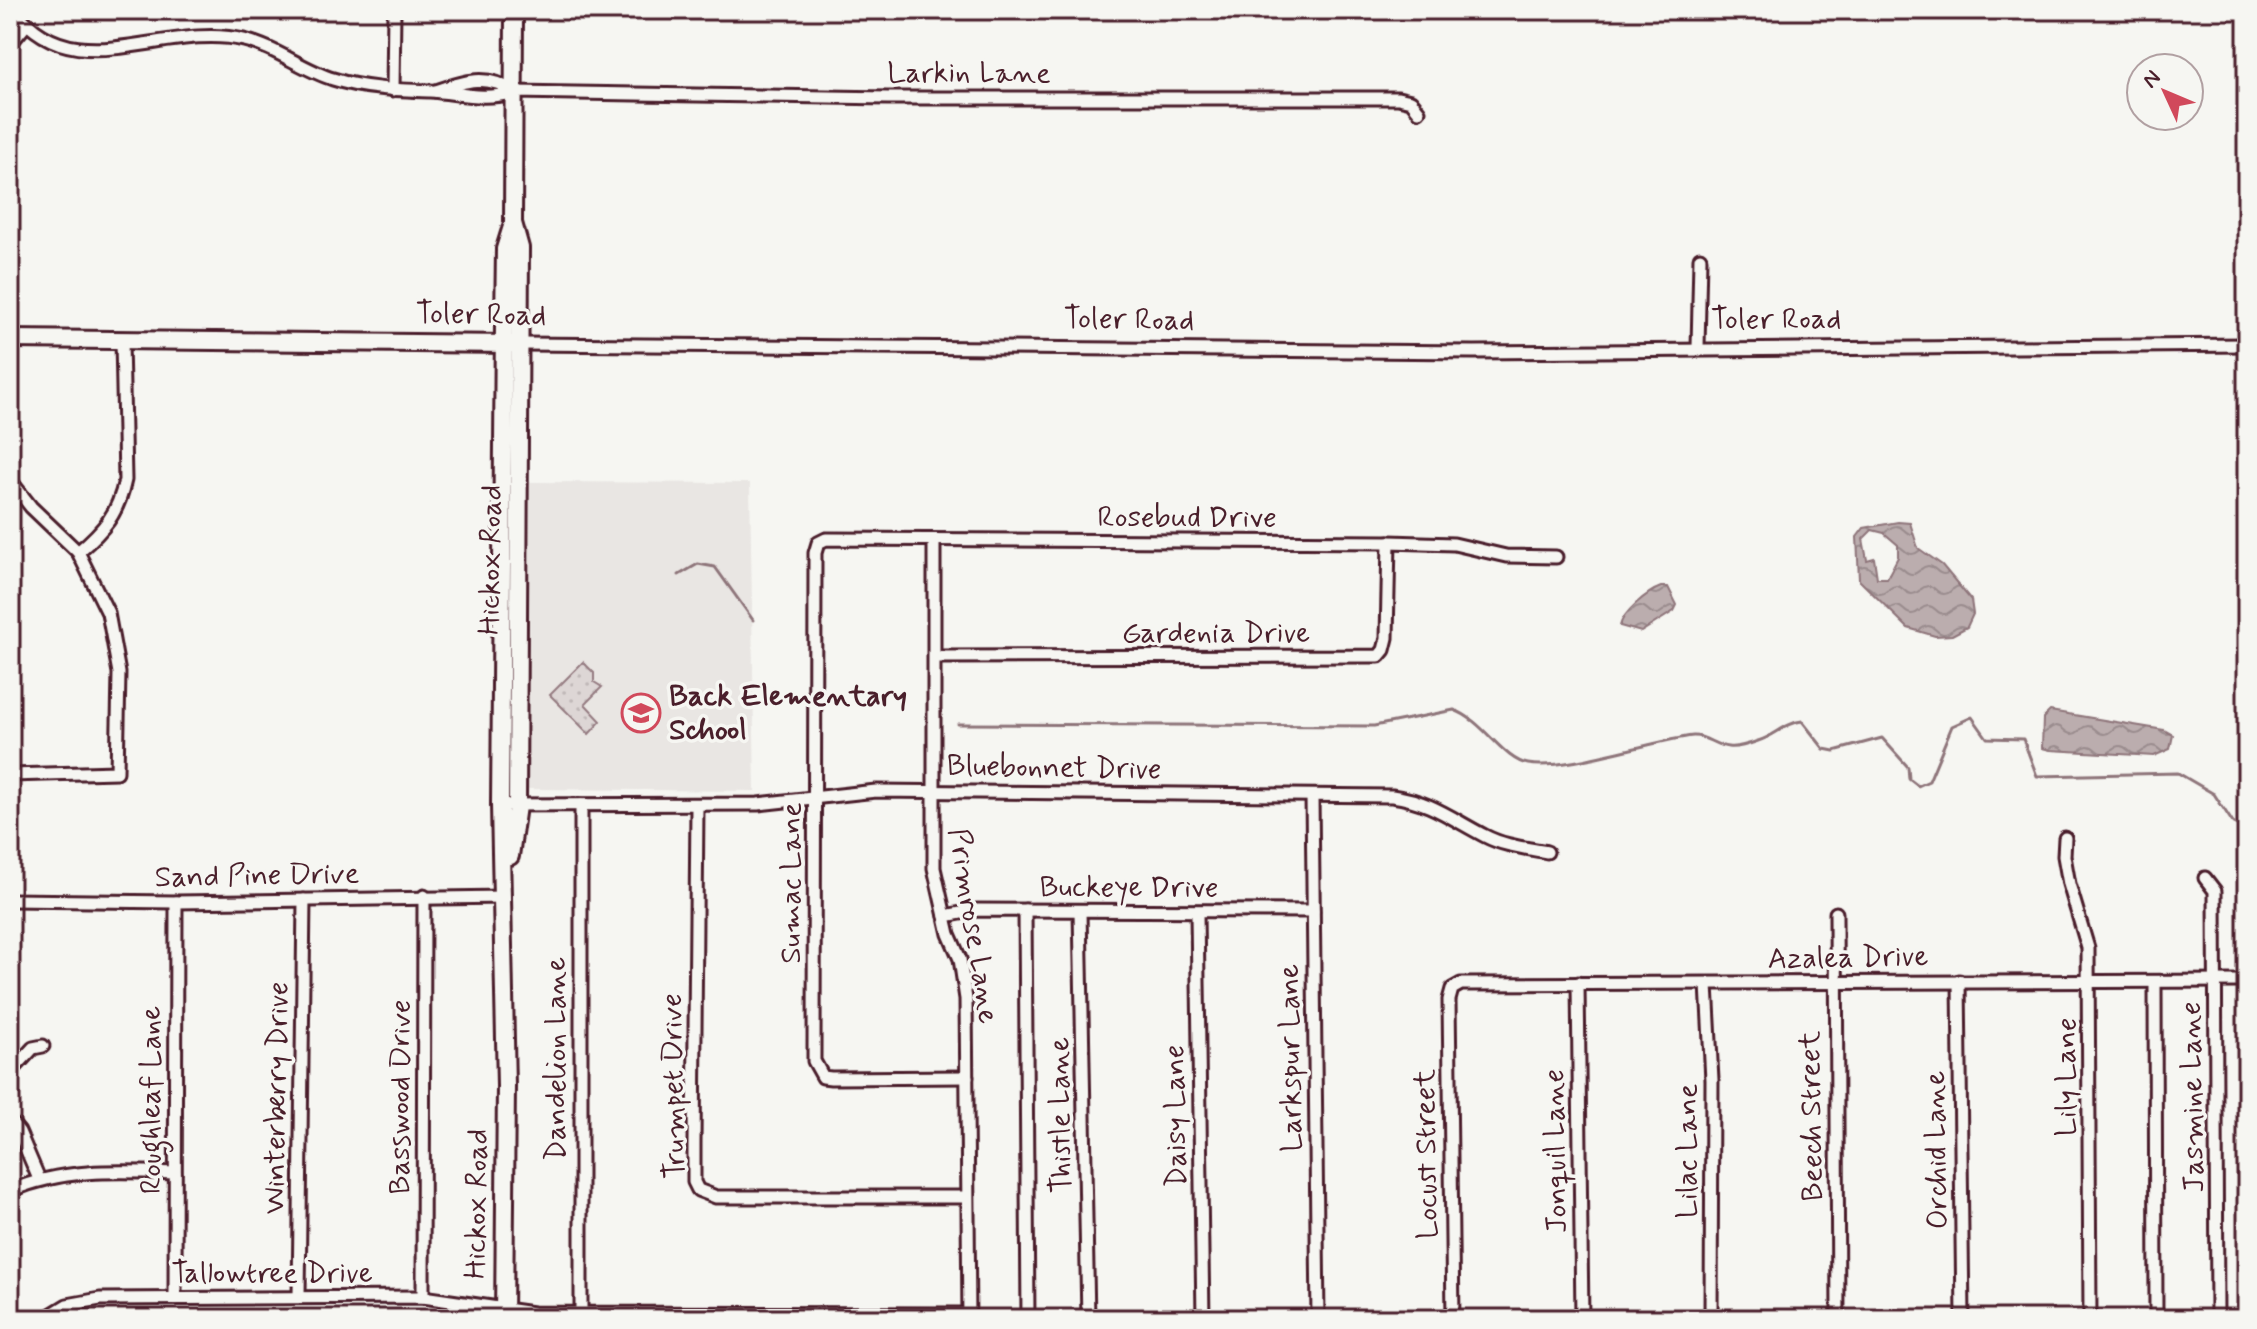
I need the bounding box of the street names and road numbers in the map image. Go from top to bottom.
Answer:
street label: Larkin Lane [887,54,1051,93]
street label: Toler Road [415,294,547,336]
street label: Toler Road [1063,299,1195,341]
street label: Toler Road [1711,300,1841,339]
street label: Hickox Road [470,484,512,636]
street label: Rosebud Drive [1097,498,1277,537]
street label: Gardenia Drive [1122,614,1310,653]
street label: Bluebonnet Drive [946,747,1162,789]
street label: Sumac Lane [772,802,811,964]
street label: Primrose Lane [938,825,1008,1027]
street label: Sand Pine Drive [154,855,360,897]
street label: Buckeye Drive [1040,868,1218,907]
street label: Azalea Drive [1767,937,1929,979]
street label: Dandelion Lane [537,957,576,1161]
street label: Larkspur Lane [1270,964,1312,1152]
street label: Winterberry Drive [255,981,299,1215]
street label: Trumpet Drive [653,993,695,1179]
street label: Basswood Drive [381,999,420,1195]
street label: Jasmine Lane [2172,1001,2214,1193]
street label: Roughleaf Lane [132,1006,174,1194]
street label: Lily Lane [2047,1018,2086,1136]
street label: Beech Street [1791,1030,1833,1202]
street label: Thistle Lane [1040,1037,1082,1193]
street label: Daisy Lane [1155,1044,1197,1188]
street label: Locust Street [1406,1068,1448,1239]
street label: Jonquil Lane [1535,1068,1577,1234]
street label: Orchid Lane [1916,1070,1958,1230]
street label: Lilac Lane [1668,1083,1707,1219]
street label: Hickox Road [456,1128,498,1280]
street label: Tallowtree Drive [171,1254,373,1293]

